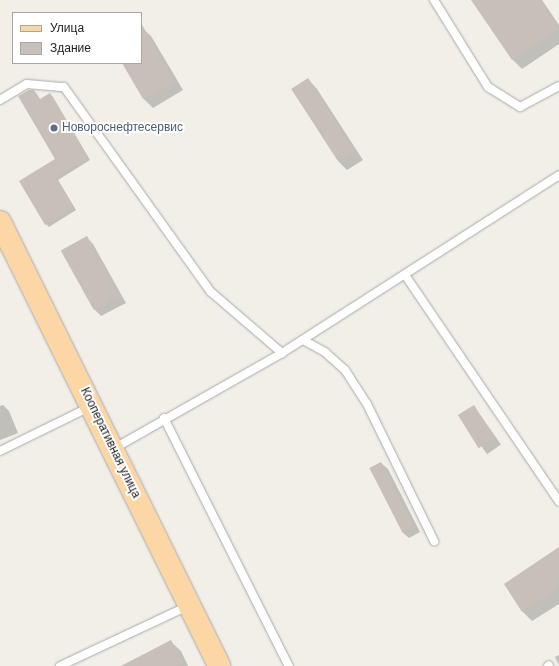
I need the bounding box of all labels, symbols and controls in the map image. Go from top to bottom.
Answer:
legend [12,12,142,64]
text: Улица [50,20,84,36]
text: Здание [50,40,91,56]
place label: Новороснефтесервис [62,121,183,135]
marker: Новороснефтесервис [49,123,59,133]
street label: Кооперативная улица [77,385,143,501]

